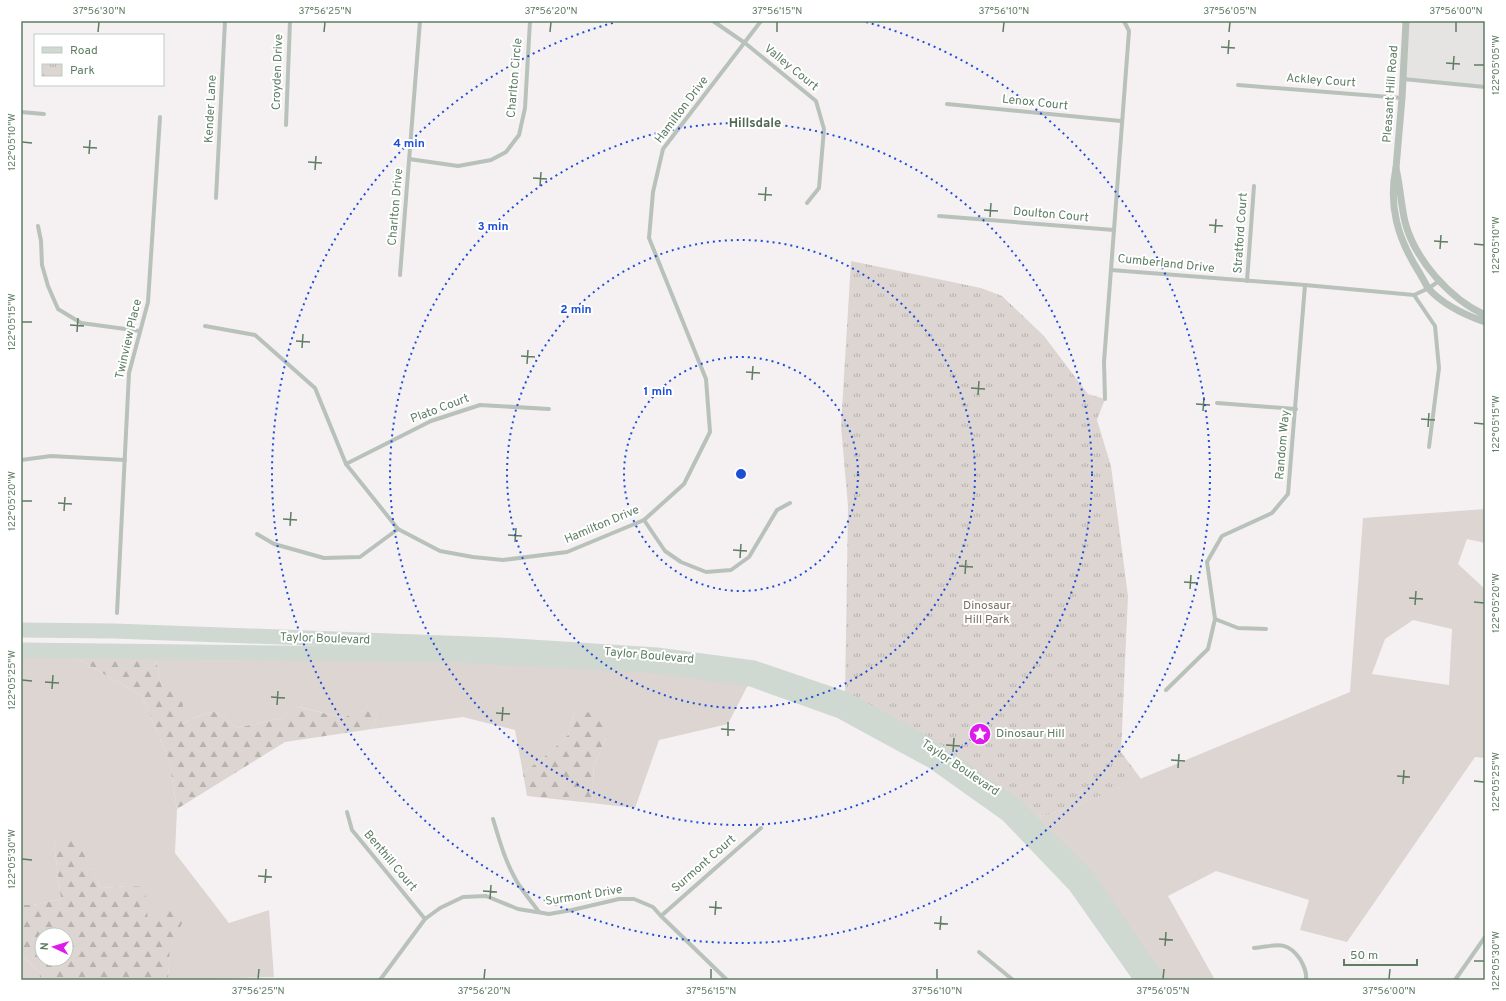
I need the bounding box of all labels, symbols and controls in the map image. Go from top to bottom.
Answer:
text: 37°56'30"N [72,5,126,18]
text: 37°56'25"N [299,5,352,18]
text: 37°56'20"N [524,5,578,18]
text: 37°56'15"N [752,5,802,18]
text: 37°56'10"N [979,5,1029,18]
text: 37°56'05"N [1203,5,1257,18]
text: 37°56'00"N [1429,5,1483,18]
legend [34,34,164,86]
street label: Croyden Drive [269,34,287,110]
text: 122°05'05"W [1490,35,1503,95]
street label: Charlton Circle [504,37,526,119]
street label: Valley Court [760,41,822,95]
text: Road [70,43,98,59]
street label: Pleasant Hill Road [1380,45,1402,143]
text: Park [70,63,95,79]
street label: Ackley Court [1286,71,1356,91]
street label: Hamilton Drive [652,73,712,147]
street label: Kender Lane [201,74,221,144]
street label: Lenox Court [1001,92,1069,114]
text: 122°05'10"W [6,113,19,171]
district label: Hillsdale [729,116,781,132]
text: 4 min [393,136,425,152]
street label: Charlton Drive [385,168,407,246]
street label: Stratford Court [1230,192,1252,274]
street label: Doulton Court [1012,204,1090,226]
text: 122°05'10"W [1490,216,1503,274]
text: 3 min [477,219,509,235]
street label: Cumberland Drive [1117,251,1215,277]
text: 122°05'15"W [6,293,19,351]
street label: Twinview Place [112,297,146,381]
text: 2 min [560,302,592,318]
text: 1 min [644,384,672,400]
street label: Plato Court [408,391,472,427]
text: 122°05'15"W [1490,395,1503,453]
street label: Random Way [1272,410,1294,480]
centre of rings [734,467,748,481]
text: 122°05'20"W [6,471,19,531]
street label: Hamilton Drive [562,502,642,548]
text: 122°05'20"W [1490,573,1503,633]
park label: Dinosaur Hill Park [963,598,1011,628]
street label: Taylor Boulevard [280,629,370,649]
street label: Taylor Boulevard [603,644,695,668]
text: 122°05'25"W [6,650,19,710]
place icon: Dinosaur Hill [967,721,993,747]
place label: Dinosaur Hill [996,726,1065,742]
street label: Taylor Boulevard [918,736,1002,800]
text: 122°05'25"W [1490,752,1503,812]
street label: Benthill Court [360,827,420,895]
text: 122°05'30"W [6,829,19,889]
street label: Surmont Court [668,832,740,896]
street label: Surmont Drive [544,882,624,910]
north arrow [34,927,74,967]
text: 122°05'30"W [1490,931,1503,991]
scale bar [1344,941,1417,967]
text: N [38,942,52,951]
text: 50 m [1350,948,1378,964]
text: 37°56'25"N [232,985,285,998]
text: 37°56'20"N [457,985,511,998]
text: 37°56'15"N [686,985,736,998]
text: 37°56'10"N [912,985,962,998]
text: 37°56'05"N [1136,985,1190,998]
text: 37°56'00"N [1362,985,1416,998]

